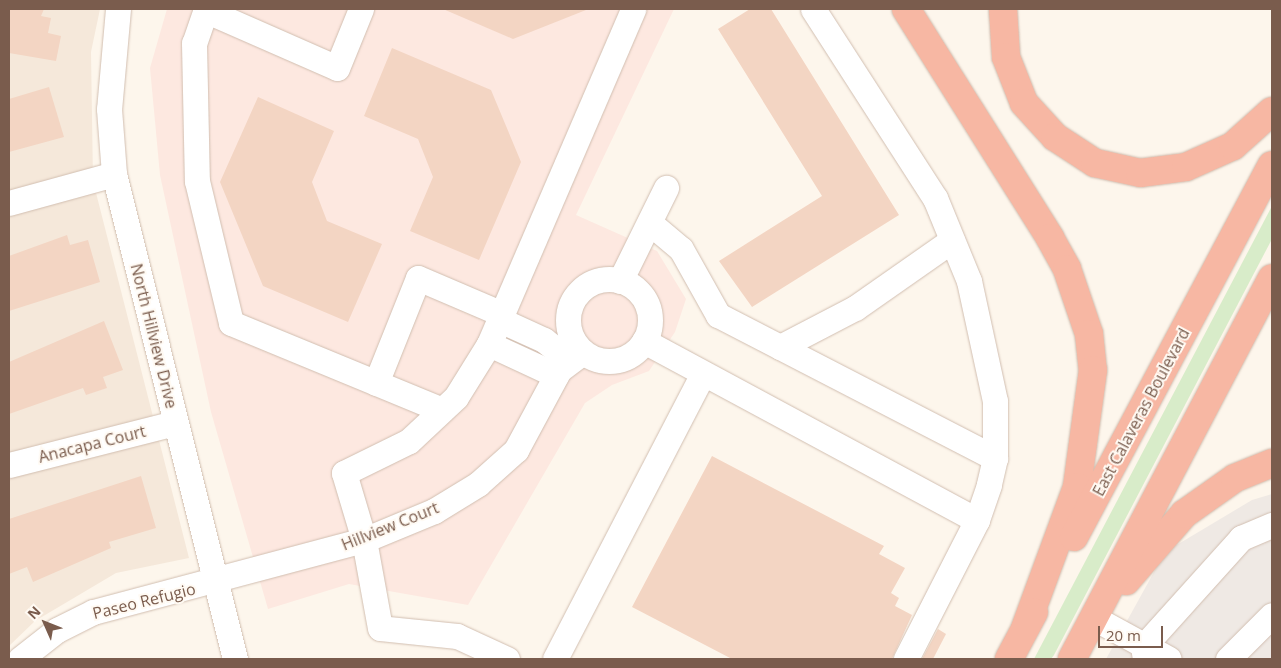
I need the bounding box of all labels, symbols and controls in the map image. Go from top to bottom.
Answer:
street label: North Hillview Drive [127,262,181,410]
street label: East Calaveras Boulevard [1089,325,1193,499]
street label: Anacapa Court [36,421,148,467]
street label: Hillview Court [339,498,441,554]
street label: Paseo Refugio [91,579,197,623]
north arrow [20,598,70,648]
text: N [23,602,45,623]
scale bar [1101,616,1166,648]
text: 20 m [1106,625,1141,645]

